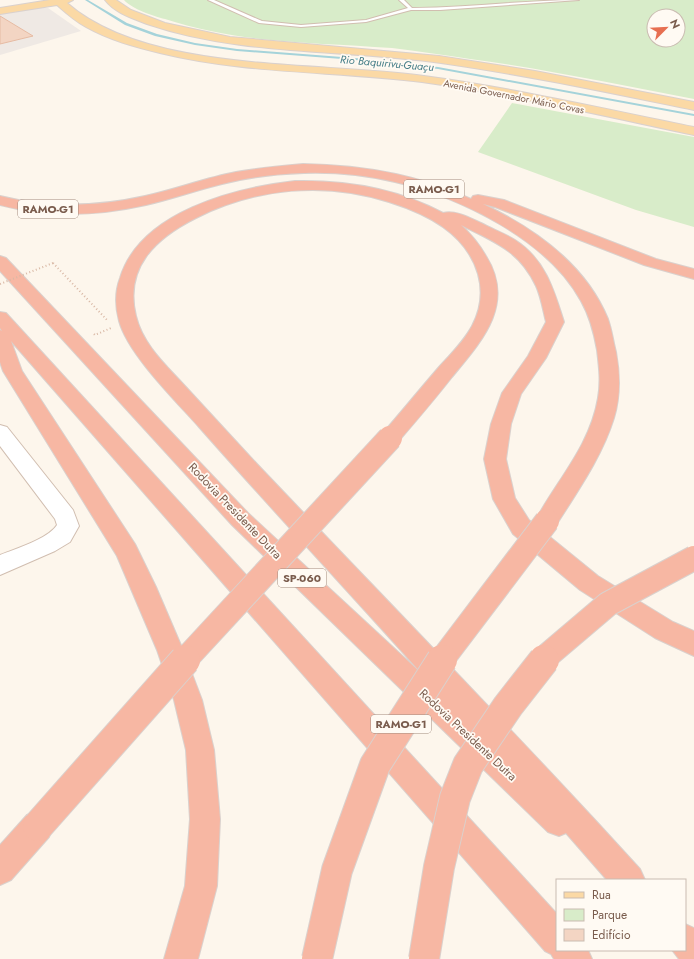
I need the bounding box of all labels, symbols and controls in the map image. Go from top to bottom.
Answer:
north arrow [646,8,686,48]
text: N [666,17,684,31]
water label: Rio Baquirivu-Guaçu [339,51,435,75]
street label: Avenida Governador Mário Covas [442,75,586,118]
road number: RAMO-G1 [404,180,464,198]
road number: RAMO-G1 [18,200,78,218]
street label: Rodovia Presidente Dutra [184,459,286,563]
road number: SP-060 [278,569,326,587]
street label: Rodovia Presidente Dutra [415,685,521,785]
road number: RAMO-G1 [371,715,431,733]
legend [556,879,686,951]
text: Rua [592,886,611,904]
text: Parque [592,906,627,924]
text: Edifício [592,926,631,944]

